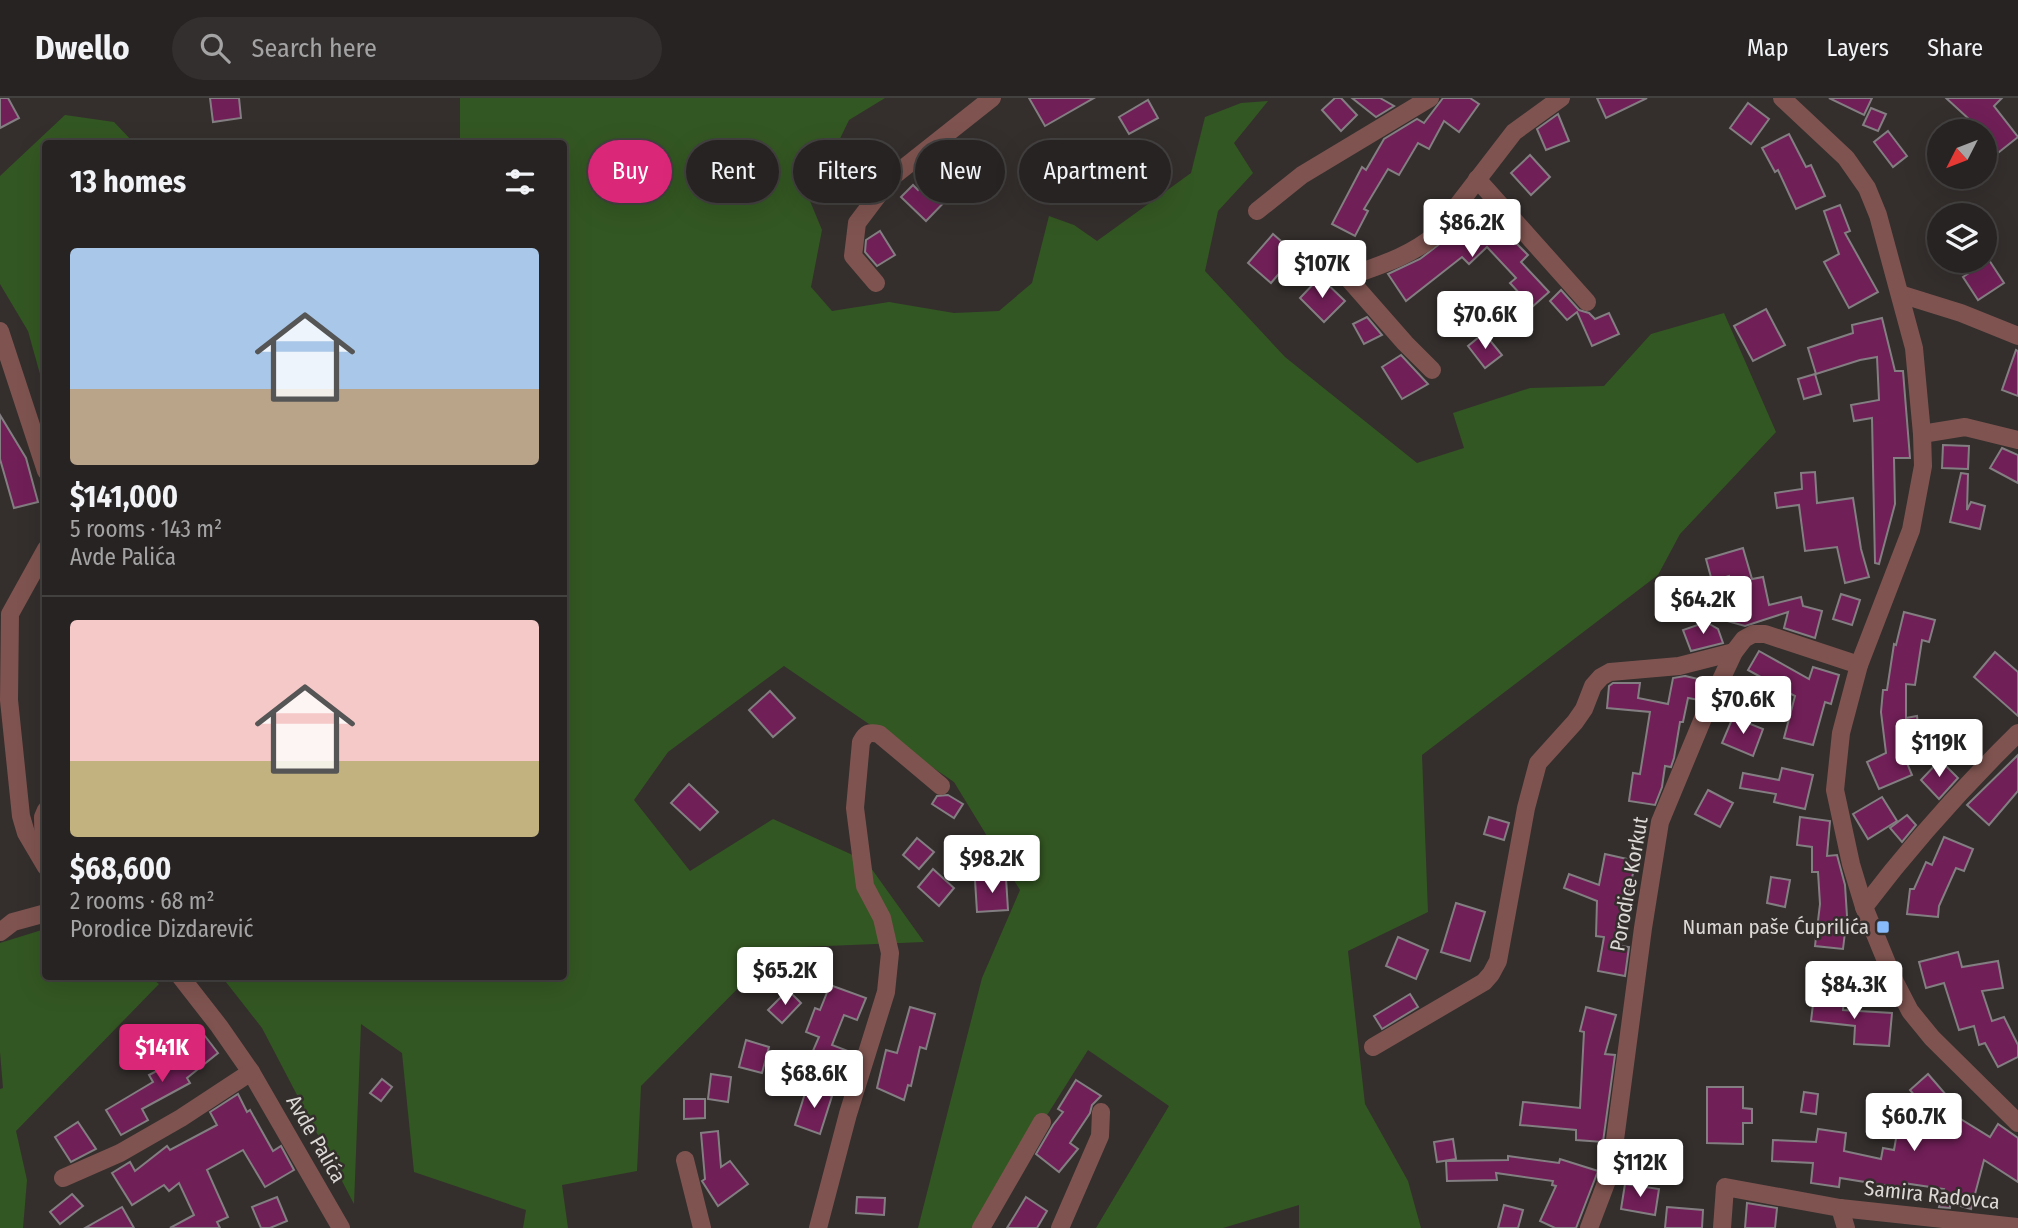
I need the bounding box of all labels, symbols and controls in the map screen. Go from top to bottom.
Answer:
search box [172,17,662,80]
text: Dwello [35,28,130,68]
icon: search [196,29,234,67]
text: Search here [252,33,377,64]
text: Map [1747,34,1789,62]
text: Layers [1827,34,1889,62]
text: Share [1927,34,1983,62]
north arrow [1927,119,1997,189]
map controls [1927,119,1997,273]
chip: Buy [588,140,672,203]
chip: Rent [686,140,779,203]
chip: Filters [793,140,901,203]
chip: New [915,140,1005,203]
chip: Apartment [1019,140,1171,203]
icon: filters [501,163,539,201]
text: 13 homes [70,164,186,200]
pin: $86.2K [1415,200,1529,259]
button: layers [1927,203,1997,273]
text: $86.2K [1440,208,1504,236]
pin: $107K [1273,240,1371,300]
text: $107K [1294,249,1350,277]
pin: $70.6K [1428,292,1542,351]
icon: home [242,294,368,420]
text: $70.6K [1453,300,1517,328]
text: $141,000 [70,479,178,515]
text: 5 rooms · 143 m² [70,515,222,543]
text: Avde Palića [70,543,176,571]
pin: $64.2K [1646,576,1760,636]
text: $64.2K [1671,585,1735,613]
icon: home [242,666,368,792]
pin: $70.6K [1686,676,1800,736]
text: $70.6K [1711,685,1775,713]
pin: $119K [1890,720,1988,779]
text: $119K [1912,728,1966,756]
street label: Porodice Korkut [1604,814,1654,953]
pin: $98.2K [935,836,1049,895]
text: $98.2K [960,844,1024,872]
text: $68,600 [70,851,171,887]
text: 2 rooms · 68 m² [70,887,215,915]
place label: Numan paše Ćuprilića [1682,914,1869,940]
text: Porodice Dizdarević [70,915,253,943]
marker: Numan paše Ćuprilića [1875,919,1891,935]
pin: $65.2K [728,948,842,1007]
text: $65.2K [753,956,817,984]
pin: $84.3K [1797,962,1911,1021]
text: $84.3K [1821,970,1887,998]
pin: $141K [113,1024,211,1084]
text: $141K [135,1033,189,1061]
pin: $68.6K [757,1051,871,1110]
text: $68.6K [781,1059,847,1087]
street label: Avde Palića [281,1091,351,1187]
pin: $60.7K [1857,1094,1971,1153]
text: $60.7K [1882,1102,1946,1130]
pin: $112K [1591,1140,1689,1199]
text: $112K [1613,1148,1667,1176]
street label: Samira Radovca [1863,1175,2001,1215]

